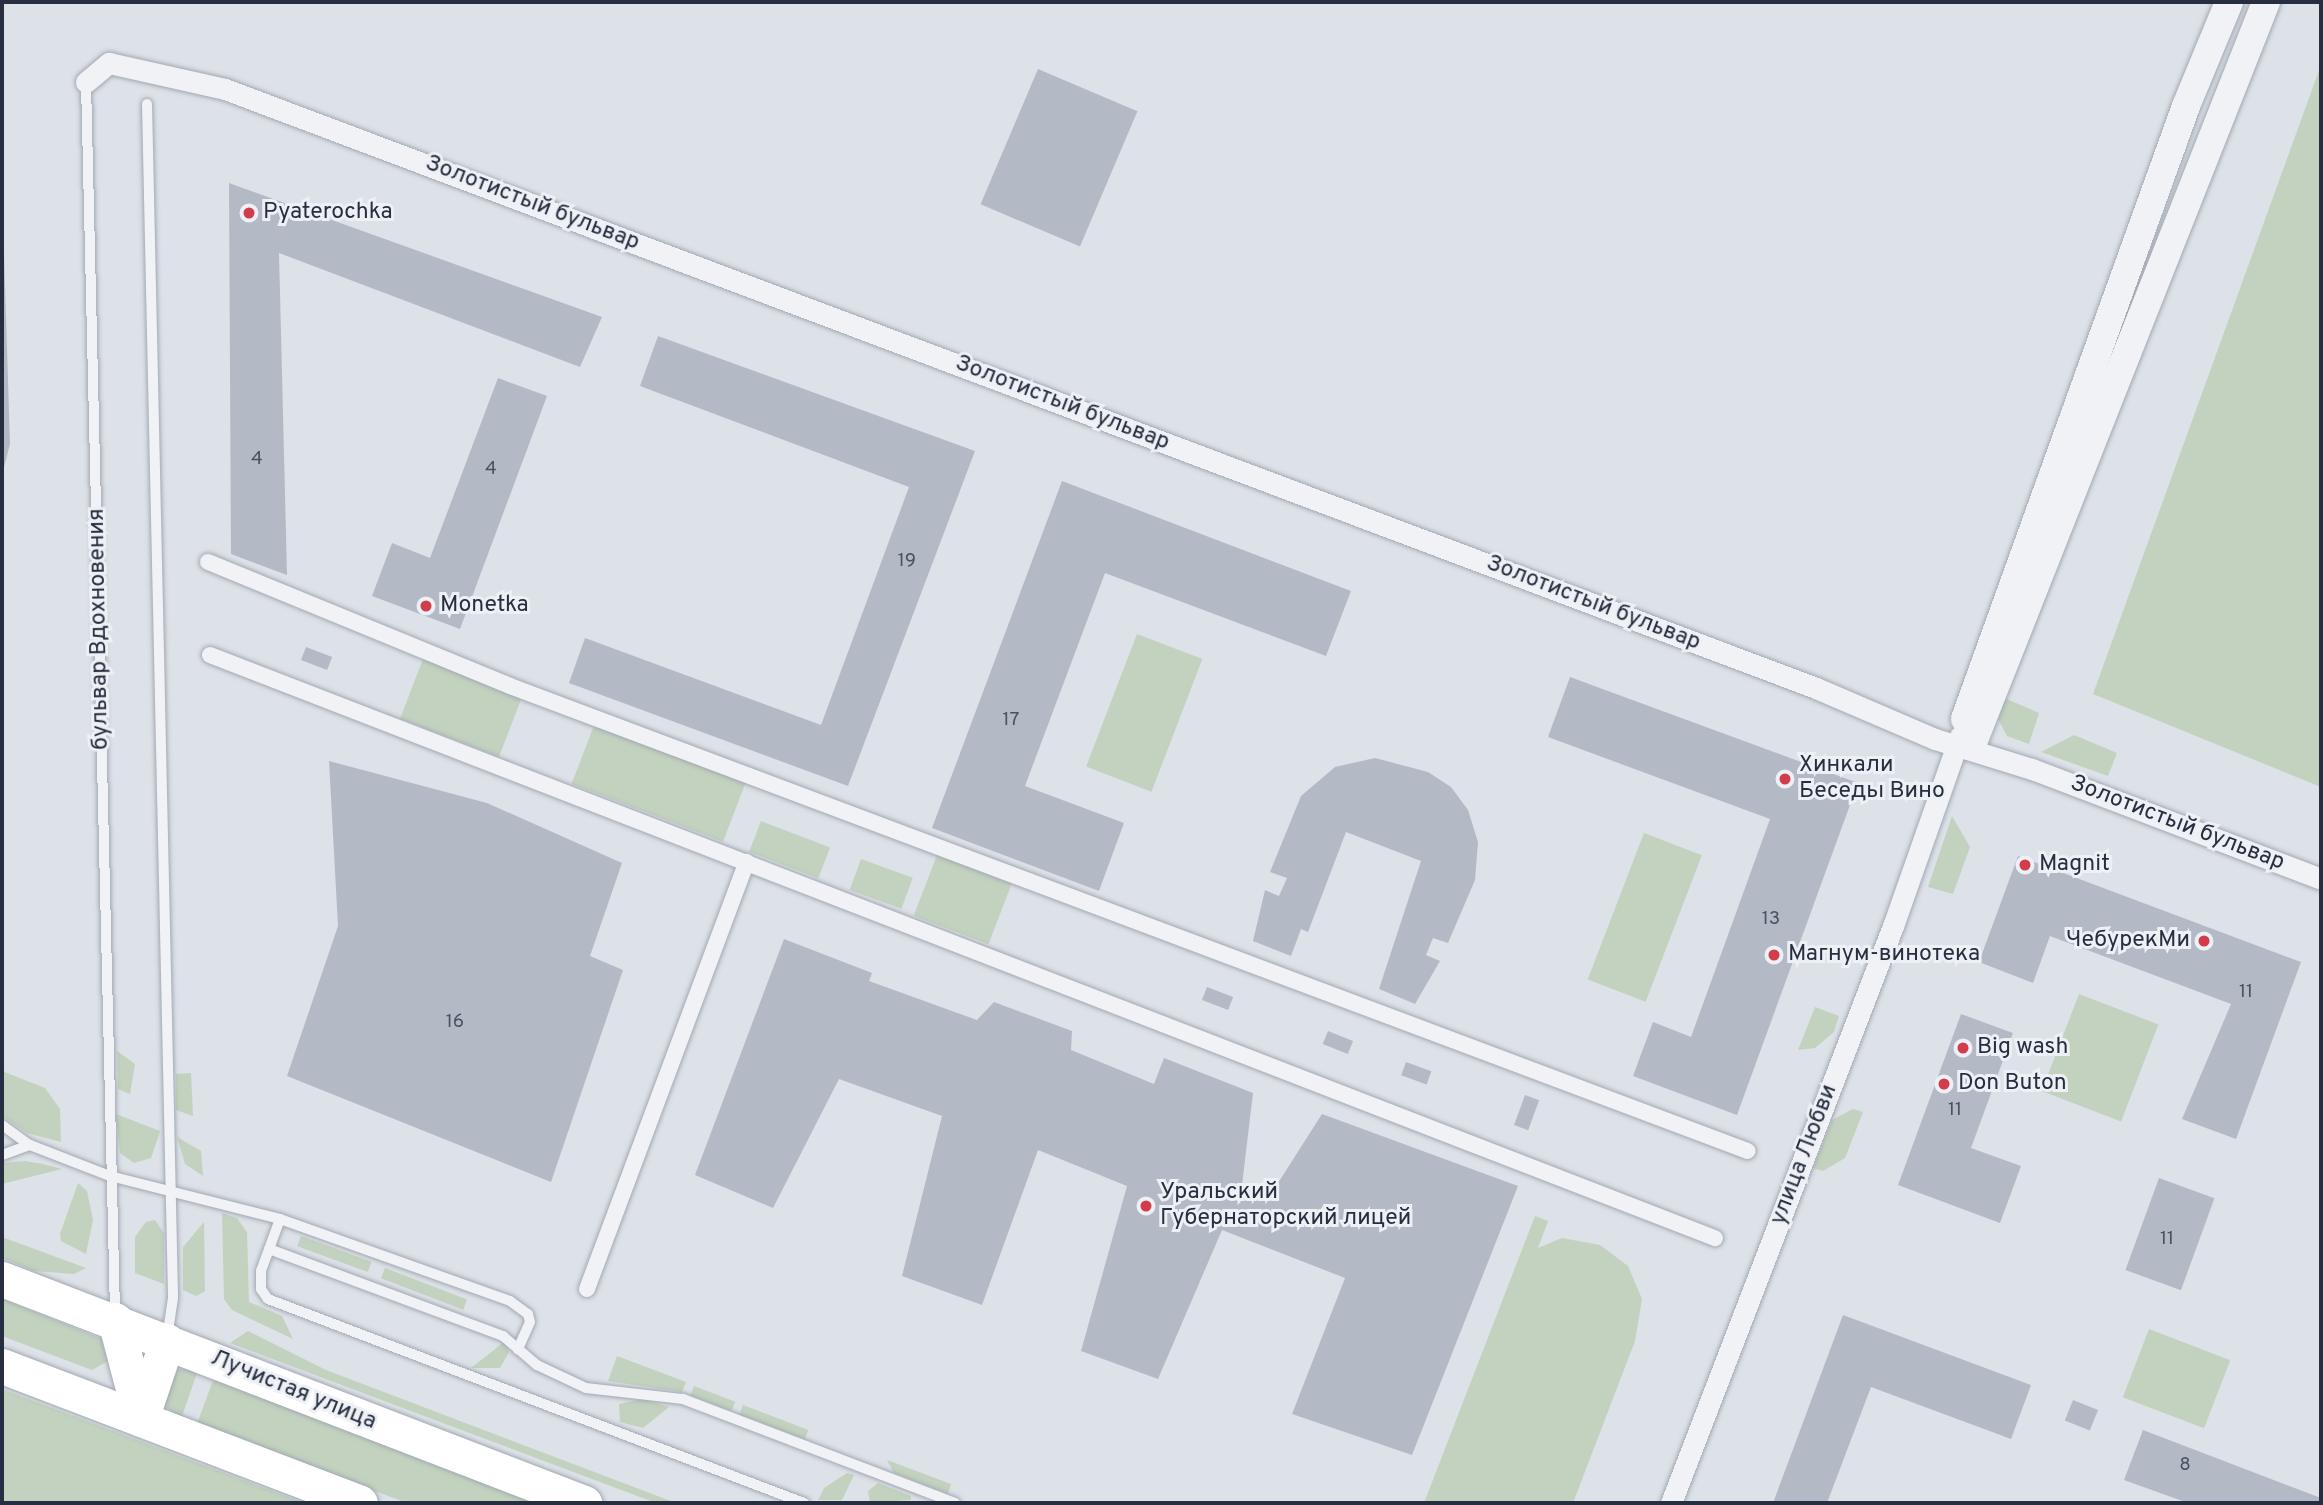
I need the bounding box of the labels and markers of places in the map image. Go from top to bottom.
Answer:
place label: Pyaterochka [263,199,393,227]
marker: Pyaterochka [241,205,257,221]
place label: Monetka [440,592,529,620]
marker: Monetka [418,598,434,614]
place label: Хинкали Беседы Вино [1799,752,1945,806]
marker: Хинкали Беседы Вино [1777,771,1793,787]
place label: Magnit [2039,851,2110,879]
marker: Magnit [2017,857,2033,873]
place label: ЧебурекМи [2066,927,2190,955]
marker: ЧебурекМи [2196,933,2212,949]
place label: Магнум-винотека [1788,941,1980,969]
marker: Магнум-винотека [1766,947,1782,963]
place label: Big wash [1977,1034,2068,1062]
marker: Big wash [1955,1040,1971,1056]
place label: Don Buton [1958,1070,2067,1098]
marker: Don Buton [1936,1076,1952,1092]
place label: Уральский Губернаторский лицей [1160,1179,1411,1233]
marker: Уральский Губернаторский лицей [1138,1198,1154,1214]

